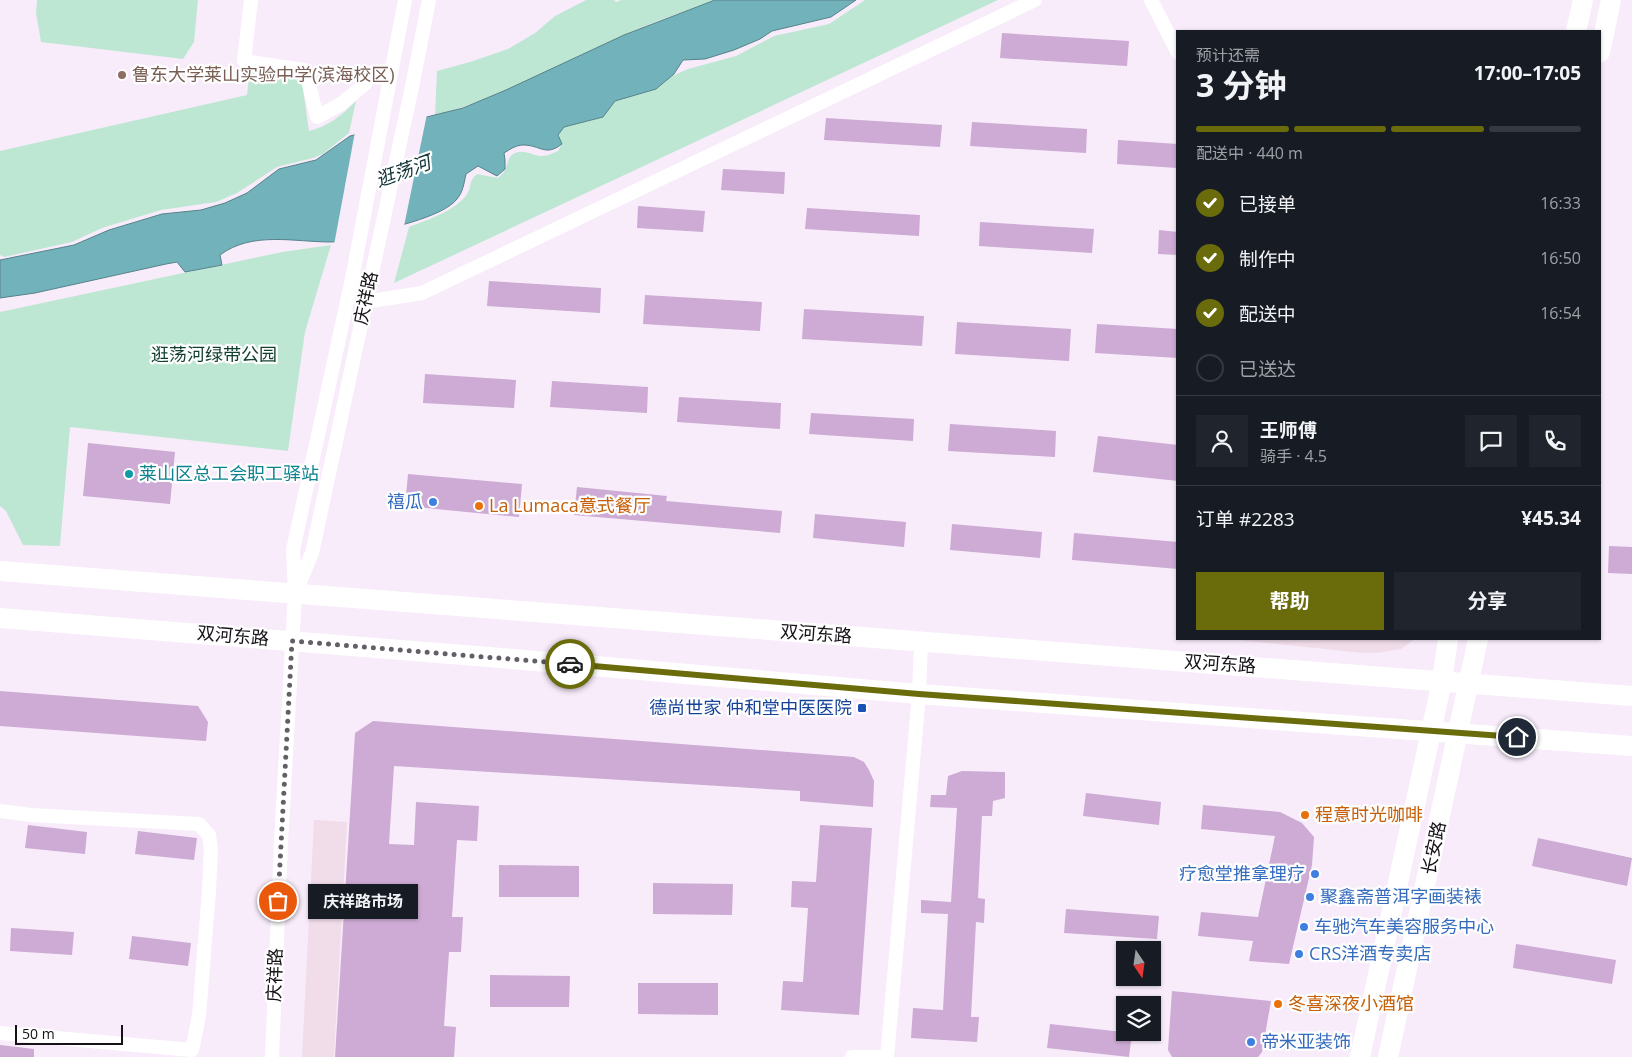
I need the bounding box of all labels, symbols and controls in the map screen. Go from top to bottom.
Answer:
text: 预计还需 [1196,44,1260,66]
text: 17:00–17:05 [1474,60,1581,86]
place label: 鲁东大学莱山实验中学(滨海校区) [132,62,395,86]
text: 3 分钟 [1196,63,1287,106]
marker: 鲁东大学莱山实验中学(滨海校区) [116,69,128,81]
text: 配送中 · 440 m [1196,142,1303,164]
water label: 逛荡河 [372,148,438,193]
icon: check [1196,189,1224,217]
text: 已接单 [1239,191,1296,217]
text: 16:33 [1540,192,1581,214]
icon: check [1196,244,1224,272]
text: 制作中 [1239,246,1296,272]
text: 16:50 [1540,247,1581,269]
street label: 庆祥路 [348,269,382,327]
icon: check [1196,299,1224,327]
text: 配送中 [1239,301,1296,327]
text: 16:54 [1540,302,1581,324]
park label: 逛荡河绿带公园 [151,342,277,366]
text: 已送达 [1239,356,1296,382]
button: person [1196,415,1248,467]
button: chat [1465,415,1517,467]
button: phone [1529,415,1581,467]
text: 王师傅 [1260,417,1317,443]
text: 骑手 · 4.5 [1260,445,1327,467]
place label: 莱山区总工会职工驿站 [139,461,319,485]
marker: 莱山区总工会职工驿站 [123,468,135,480]
place label: 禧瓜 [387,489,423,513]
place label: La Lumaca意式餐厅 [489,493,651,517]
marker: 禧瓜 [427,496,439,508]
marker: La Lumaca意式餐厅 [473,500,485,512]
text: ¥45.34 [1521,505,1581,531]
text: 订单 #2283 [1196,506,1295,532]
button: 帮助 [1196,572,1384,630]
button: 分享 [1394,572,1581,630]
street label: 双河东路 [779,619,853,647]
street label: 双河东路 [196,620,270,650]
courier [545,639,595,689]
street label: 双河东路 [1183,649,1257,677]
icon: car [556,650,584,678]
place label: 德尚世家 仲和堂中医医院 [649,695,852,719]
marker: 德尚世家 仲和堂中医医院 [856,702,868,714]
pin [1496,716,1538,758]
icon: home [1503,723,1531,751]
place label: 程意时光咖啡 [1315,802,1423,826]
marker: 程意时光咖啡 [1299,809,1311,821]
street label: 长安路 [1416,819,1450,877]
place label: 疗愈堂推拿理疗 [1179,861,1305,885]
marker: 疗愈堂推拿理疗 [1309,868,1321,880]
pin [257,880,299,922]
callout: 庆祥路市场 [308,884,418,918]
place label: 聚鑫斋普洱字画装裱 [1320,884,1482,908]
icon: bag [264,887,292,915]
text: 庆祥路市场 [323,890,403,912]
marker: 聚鑫斋普洱字画装裱 [1304,891,1316,903]
place label: 车驰汽车美容服务中心 [1314,914,1494,938]
marker: 车驰汽车美容服务中心 [1298,921,1310,933]
north arrow [1116,941,1161,986]
map controls [1116,941,1161,1041]
place label: CRS洋酒专卖店 [1309,941,1431,965]
street label: 庆祥路 [261,948,287,1002]
marker: CRS洋酒专卖店 [1293,948,1305,960]
place label: 冬喜深夜小酒馆 [1288,991,1414,1015]
button: layers [1116,996,1161,1041]
marker: 冬喜深夜小酒馆 [1272,998,1284,1010]
scale bar [15,1022,122,1045]
text: 50 m [22,1024,55,1043]
place label: 帝米亚装饰 [1261,1029,1351,1053]
marker: 帝米亚装饰 [1245,1036,1257,1048]

